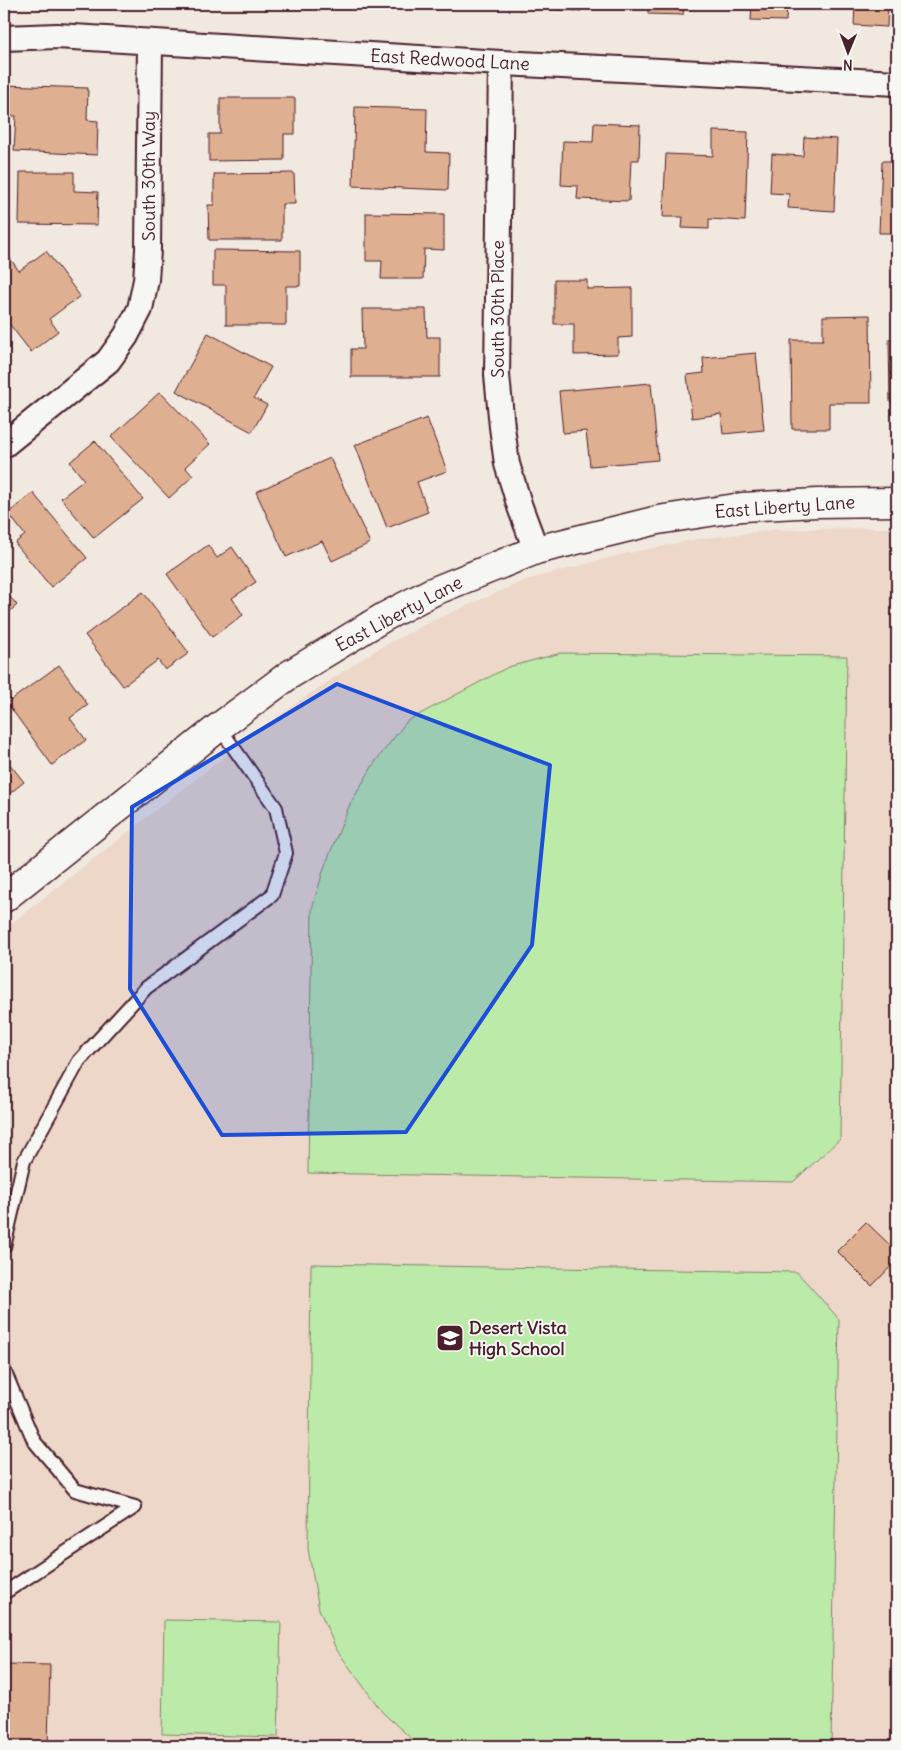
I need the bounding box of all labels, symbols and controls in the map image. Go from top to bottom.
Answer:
north arrow [824,28,874,78]
street label: East Redwood Lane [370,44,530,75]
text: N [843,56,853,74]
street label: South 30th Way [137,111,160,241]
street label: South 30th Place [486,240,509,378]
street label: East Liberty Lane [714,490,856,523]
street label: East Liberty Lane [331,570,466,657]
place label: Desert Vista High School [469,1316,567,1360]
school or university icon: Desert Vista High School [435,1323,465,1353]

